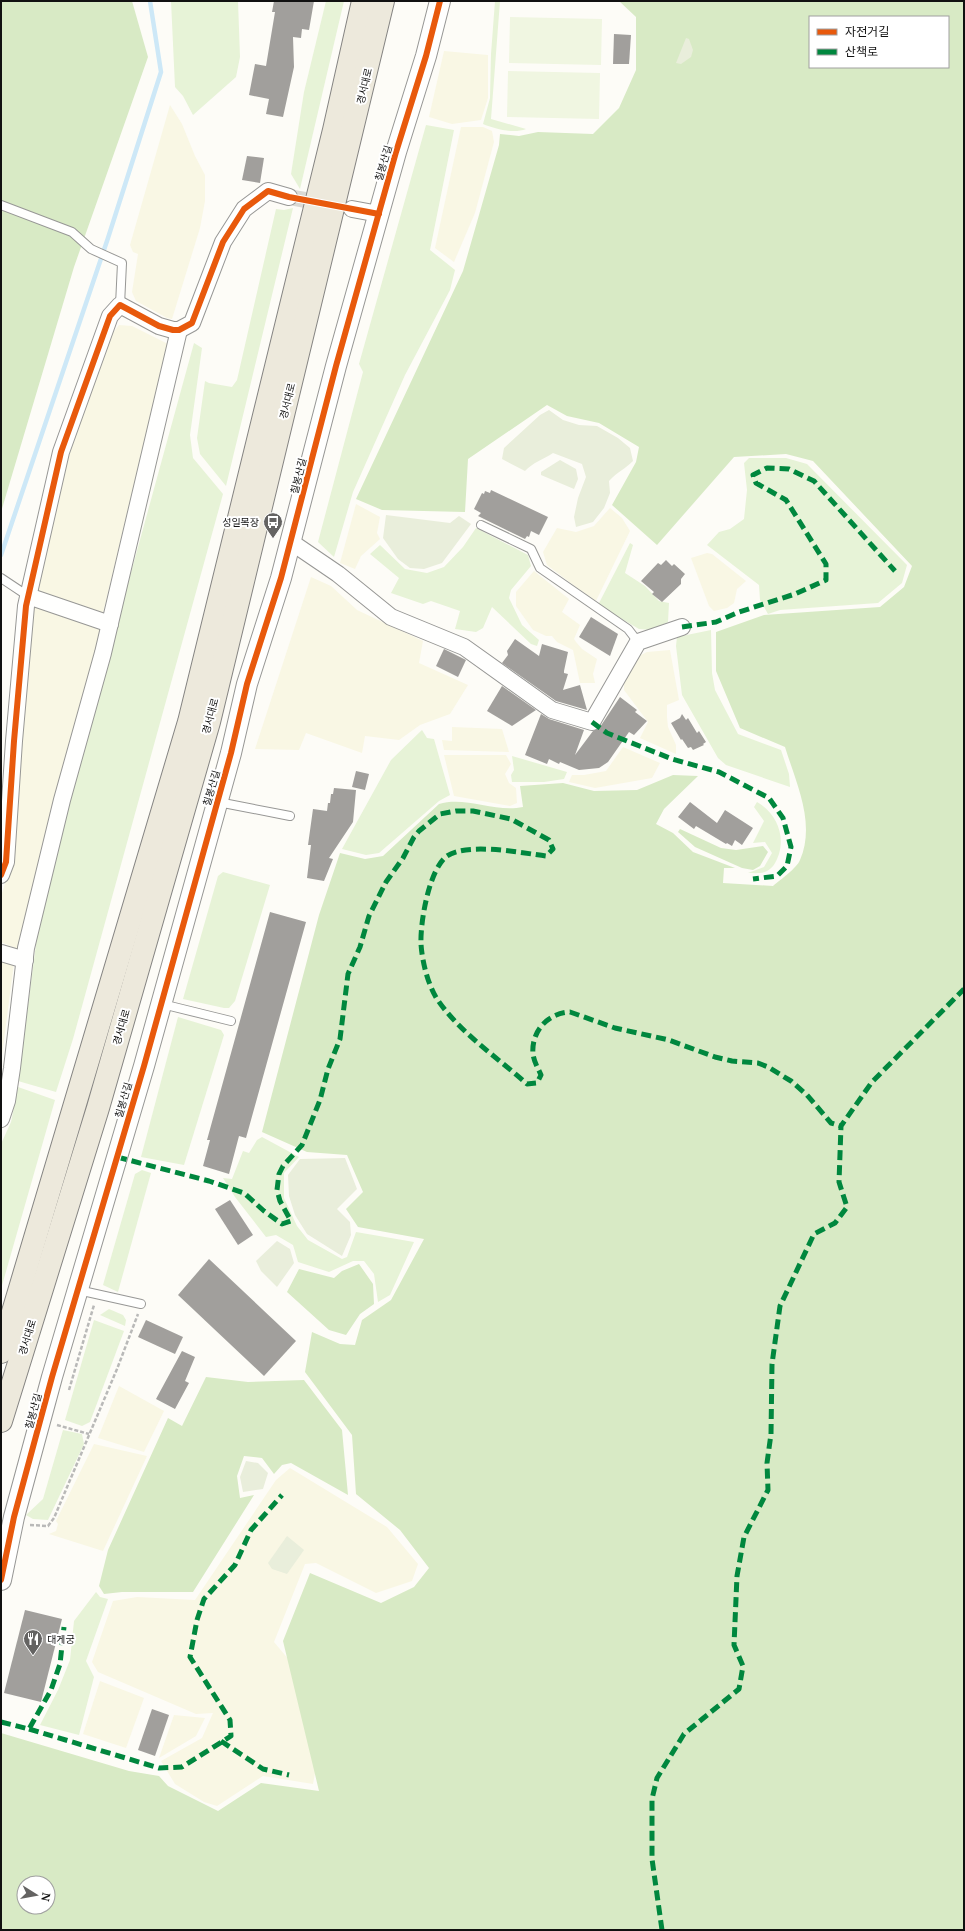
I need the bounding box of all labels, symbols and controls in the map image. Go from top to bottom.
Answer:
legend [809,16,949,68]
text: 자전거길 [845,23,889,40]
text: 산책로 [845,43,878,60]
street label: 경서대로 [353,66,375,106]
street label: 칠봉산길 [371,143,395,183]
street label: 경서대로 [276,381,298,421]
street label: 칠봉산길 [287,456,309,496]
bus stop icon: 성일목장 [262,511,284,539]
place label: 성일목장 [222,515,259,529]
street label: 경서대로 [198,696,222,736]
street label: 칠봉산길 [199,768,223,808]
street label: 경서대로 [109,1007,133,1047]
street label: 칠봉산길 [111,1080,135,1120]
street label: 경서대로 [15,1317,39,1357]
street label: 칠봉산길 [21,1391,45,1431]
restaurant icon: 대게궁 [22,1628,44,1656]
place label: 대게궁 [47,1632,75,1646]
north arrow [16,1875,56,1915]
text: N [38,1891,54,1903]

